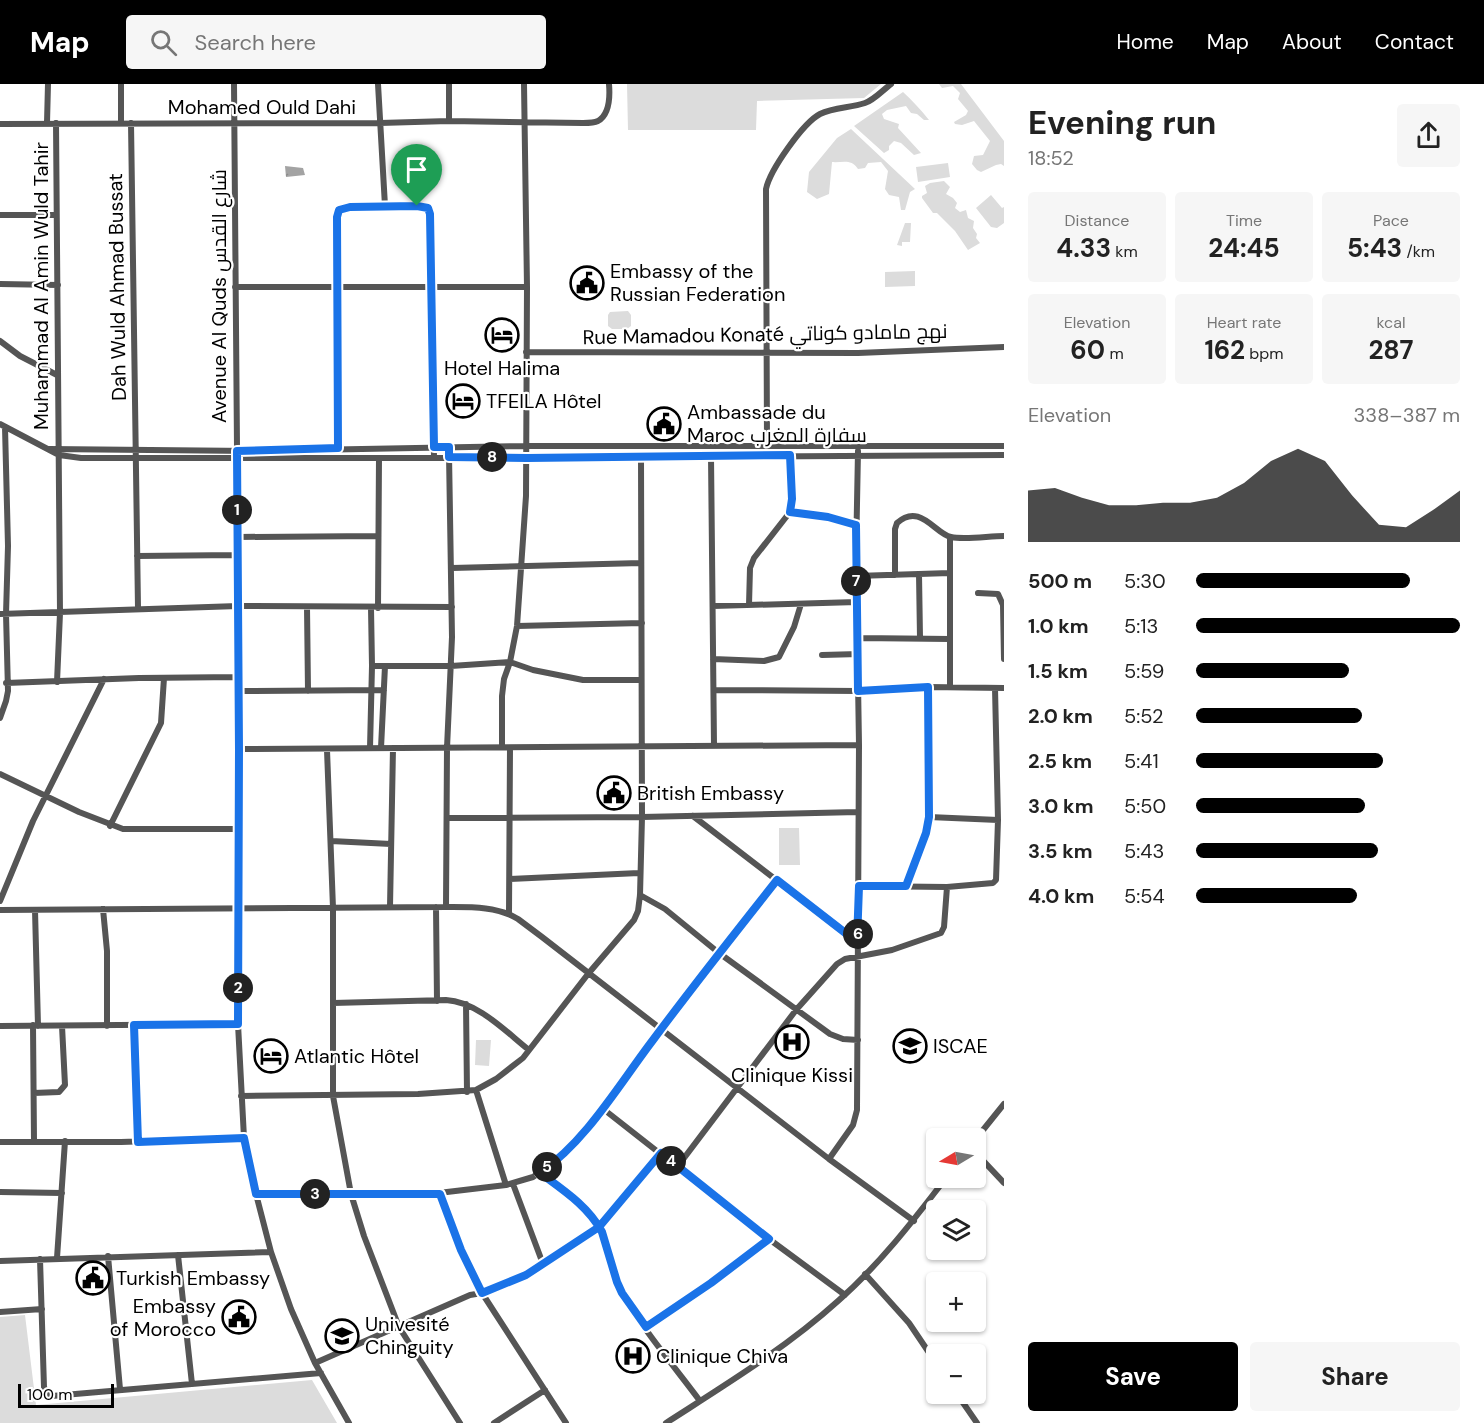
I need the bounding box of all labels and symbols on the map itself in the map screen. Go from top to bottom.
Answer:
street label: Mohamed Ould Dahi [168,94,356,120]
street label: Muhammad Al Amin Wuld Tahir [28,142,54,430]
pin [391,144,442,206]
street label: Avenue Al Quds شارع القدس [206,169,233,423]
street label: Dah Wuld Ahmad Bussat [102,173,132,401]
place label: Embassy of the Russian Federation [610,258,785,307]
public building icon: Embassy of the Russian Federation [569,265,605,301]
hotel icon: Hotel Halima [484,317,520,353]
street label: Rue Mamadou Konaté نهج مامادو كوناتي [582,318,948,353]
place label: Hotel Halima [444,355,560,381]
hotel icon: TFEILA Hôtel [445,383,481,419]
place label: TFEILA Hôtel [486,388,602,414]
place label: Ambassade du Maroc سفارة المغرب [687,399,867,448]
public building icon: Ambassade du Maroc سفارة المغرب [646,406,682,442]
pin: 8 [477,442,507,472]
pin: 1 [222,495,252,525]
pin: 7 [841,566,871,596]
public building icon: British Embassy [596,775,632,811]
place label: British Embassy [637,780,784,806]
pin: 6 [843,919,873,949]
pin: 2 [223,973,253,1003]
hospital icon: Clinique Kissi [774,1024,810,1060]
school or university icon: ISCAE [892,1028,928,1064]
place label: ISCAE [933,1033,988,1059]
hotel icon: Atlantic Hôtel [253,1038,289,1074]
place label: Atlantic Hôtel [294,1043,419,1069]
place label: Clinique Kissi [731,1062,853,1088]
north arrow [926,1128,986,1188]
pin: 4 [656,1146,686,1176]
pin: 5 [532,1152,562,1182]
pin: 3 [300,1179,330,1209]
public building icon: Turkish Embassy [75,1260,111,1296]
place label: Turkish Embassy [116,1265,270,1291]
place label: Embassy of Morocco [110,1293,216,1342]
public building icon: Embassy of Morocco [221,1299,257,1335]
place label: Univesité Chinguity [365,1311,454,1360]
school or university icon: Univesité Chinguity [324,1318,360,1354]
hospital icon: Clinique Chiva [615,1338,651,1374]
place label: Clinique Chiva [656,1343,788,1369]
scale bar [18,1381,114,1408]

